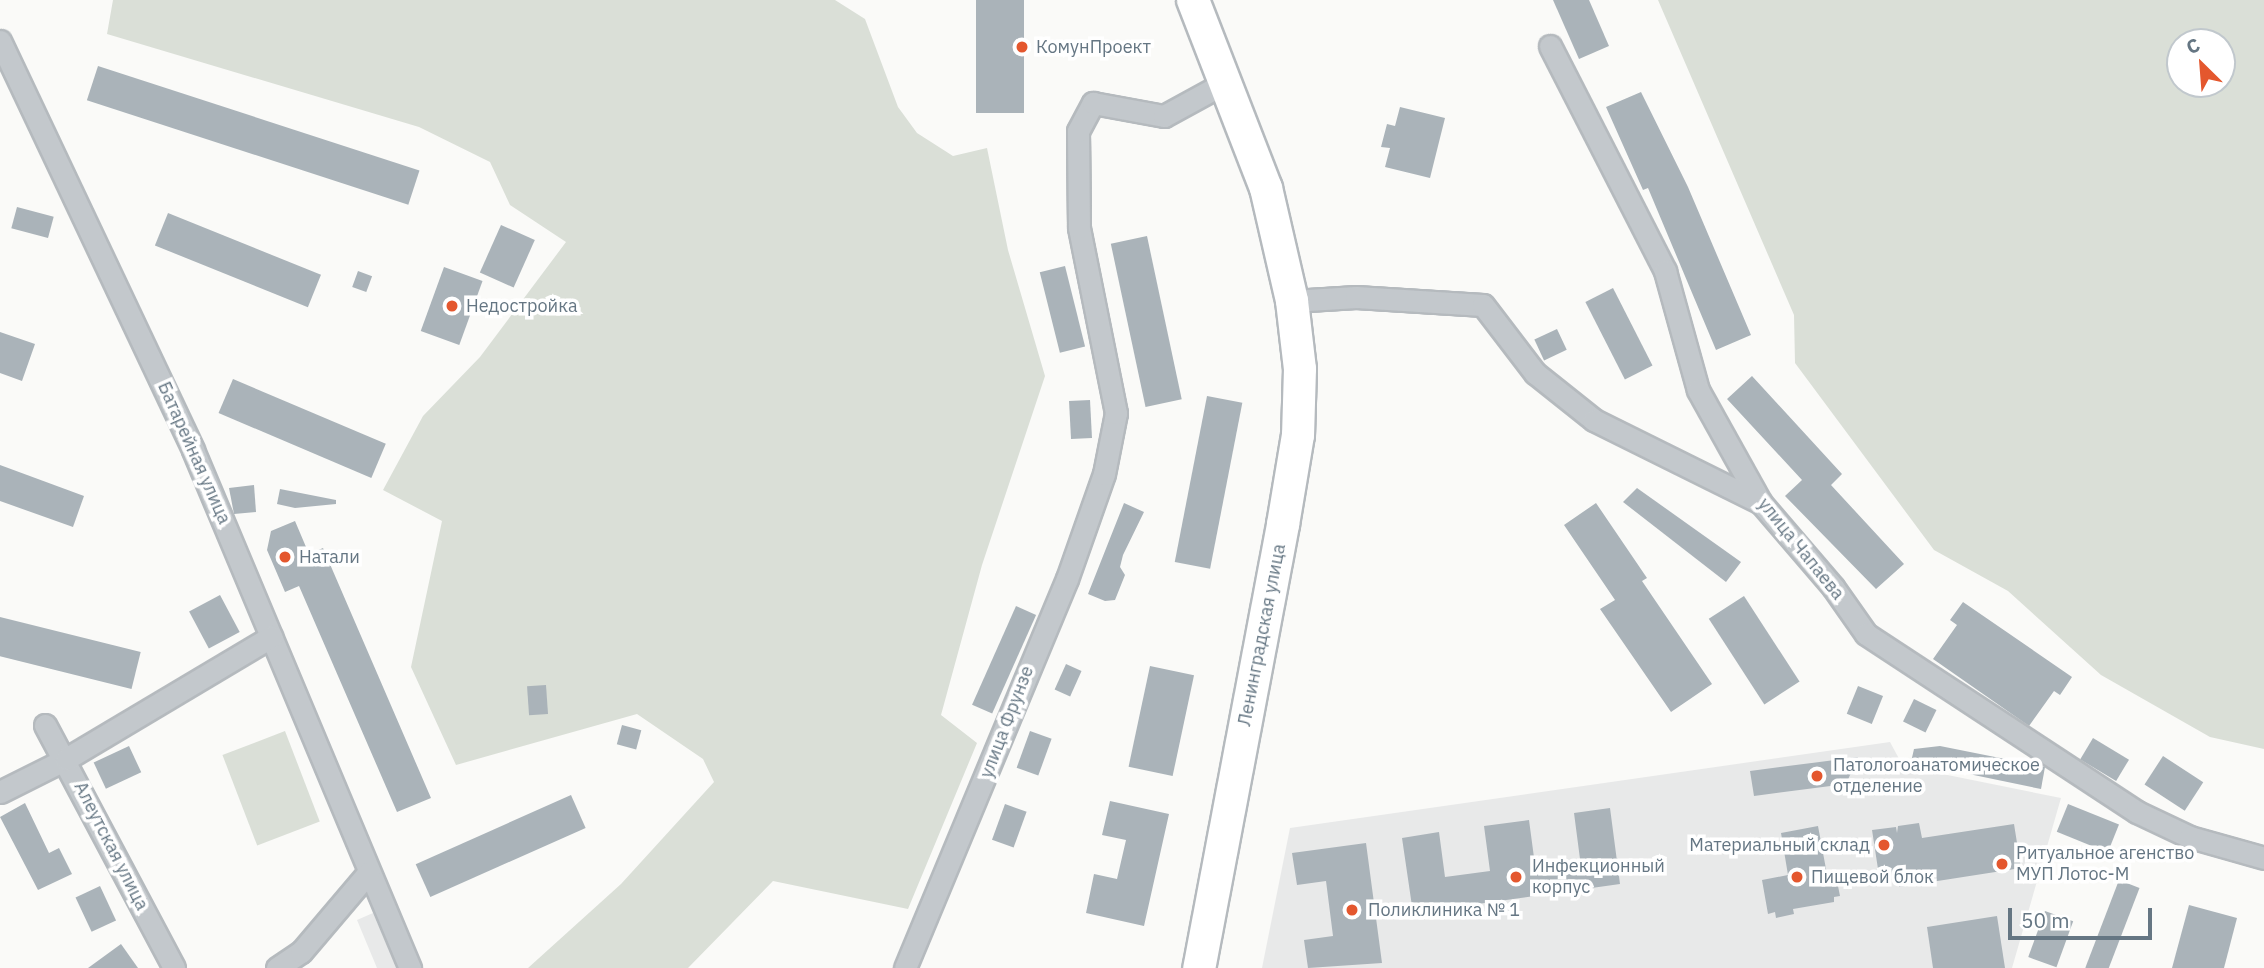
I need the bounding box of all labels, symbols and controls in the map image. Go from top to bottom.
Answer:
north arrow [2166,28,2236,98]
text: С [2182,32,2204,59]
place label: КомунПроект [1036,36,1151,58]
marker: КомунПроект [1014,39,1030,55]
place label: Недостройка [466,295,577,317]
marker: Недостройка [444,298,460,314]
street label: Батарейная улица [153,379,235,527]
street label: улица Чапаева [1753,494,1849,604]
street label: Ленинградская улица [1234,542,1290,728]
place label: Натали [299,546,360,568]
marker: Натали [277,549,293,565]
street label: улица Фрунзе [976,663,1038,781]
place label: Патологоанатомическое отделение [1833,755,2040,798]
marker: Патологоанатомическое отделение [1807,766,1827,786]
street label: Алеутская улица [69,778,153,914]
place label: Материальный склад [1689,834,1870,856]
marker: Материальный склад [1876,837,1892,853]
place label: Ритуальное агенство МУП Лотос-М [2016,843,2194,886]
place label: Инфекционный корпус [1532,856,1665,898]
marker: Ритуальное агенство МУП Лотос-М [1994,856,2010,872]
place label: Пищевой блок [1811,866,1934,888]
marker: Инфекционный корпус [1506,867,1526,887]
marker: Пищевой блок [1789,869,1805,885]
scale bar [2012,894,2156,938]
place label: Поликлиника № 1 [1368,899,1520,921]
marker: Поликлиника № 1 [1342,900,1362,920]
text: 50 m [2021,906,2070,934]

